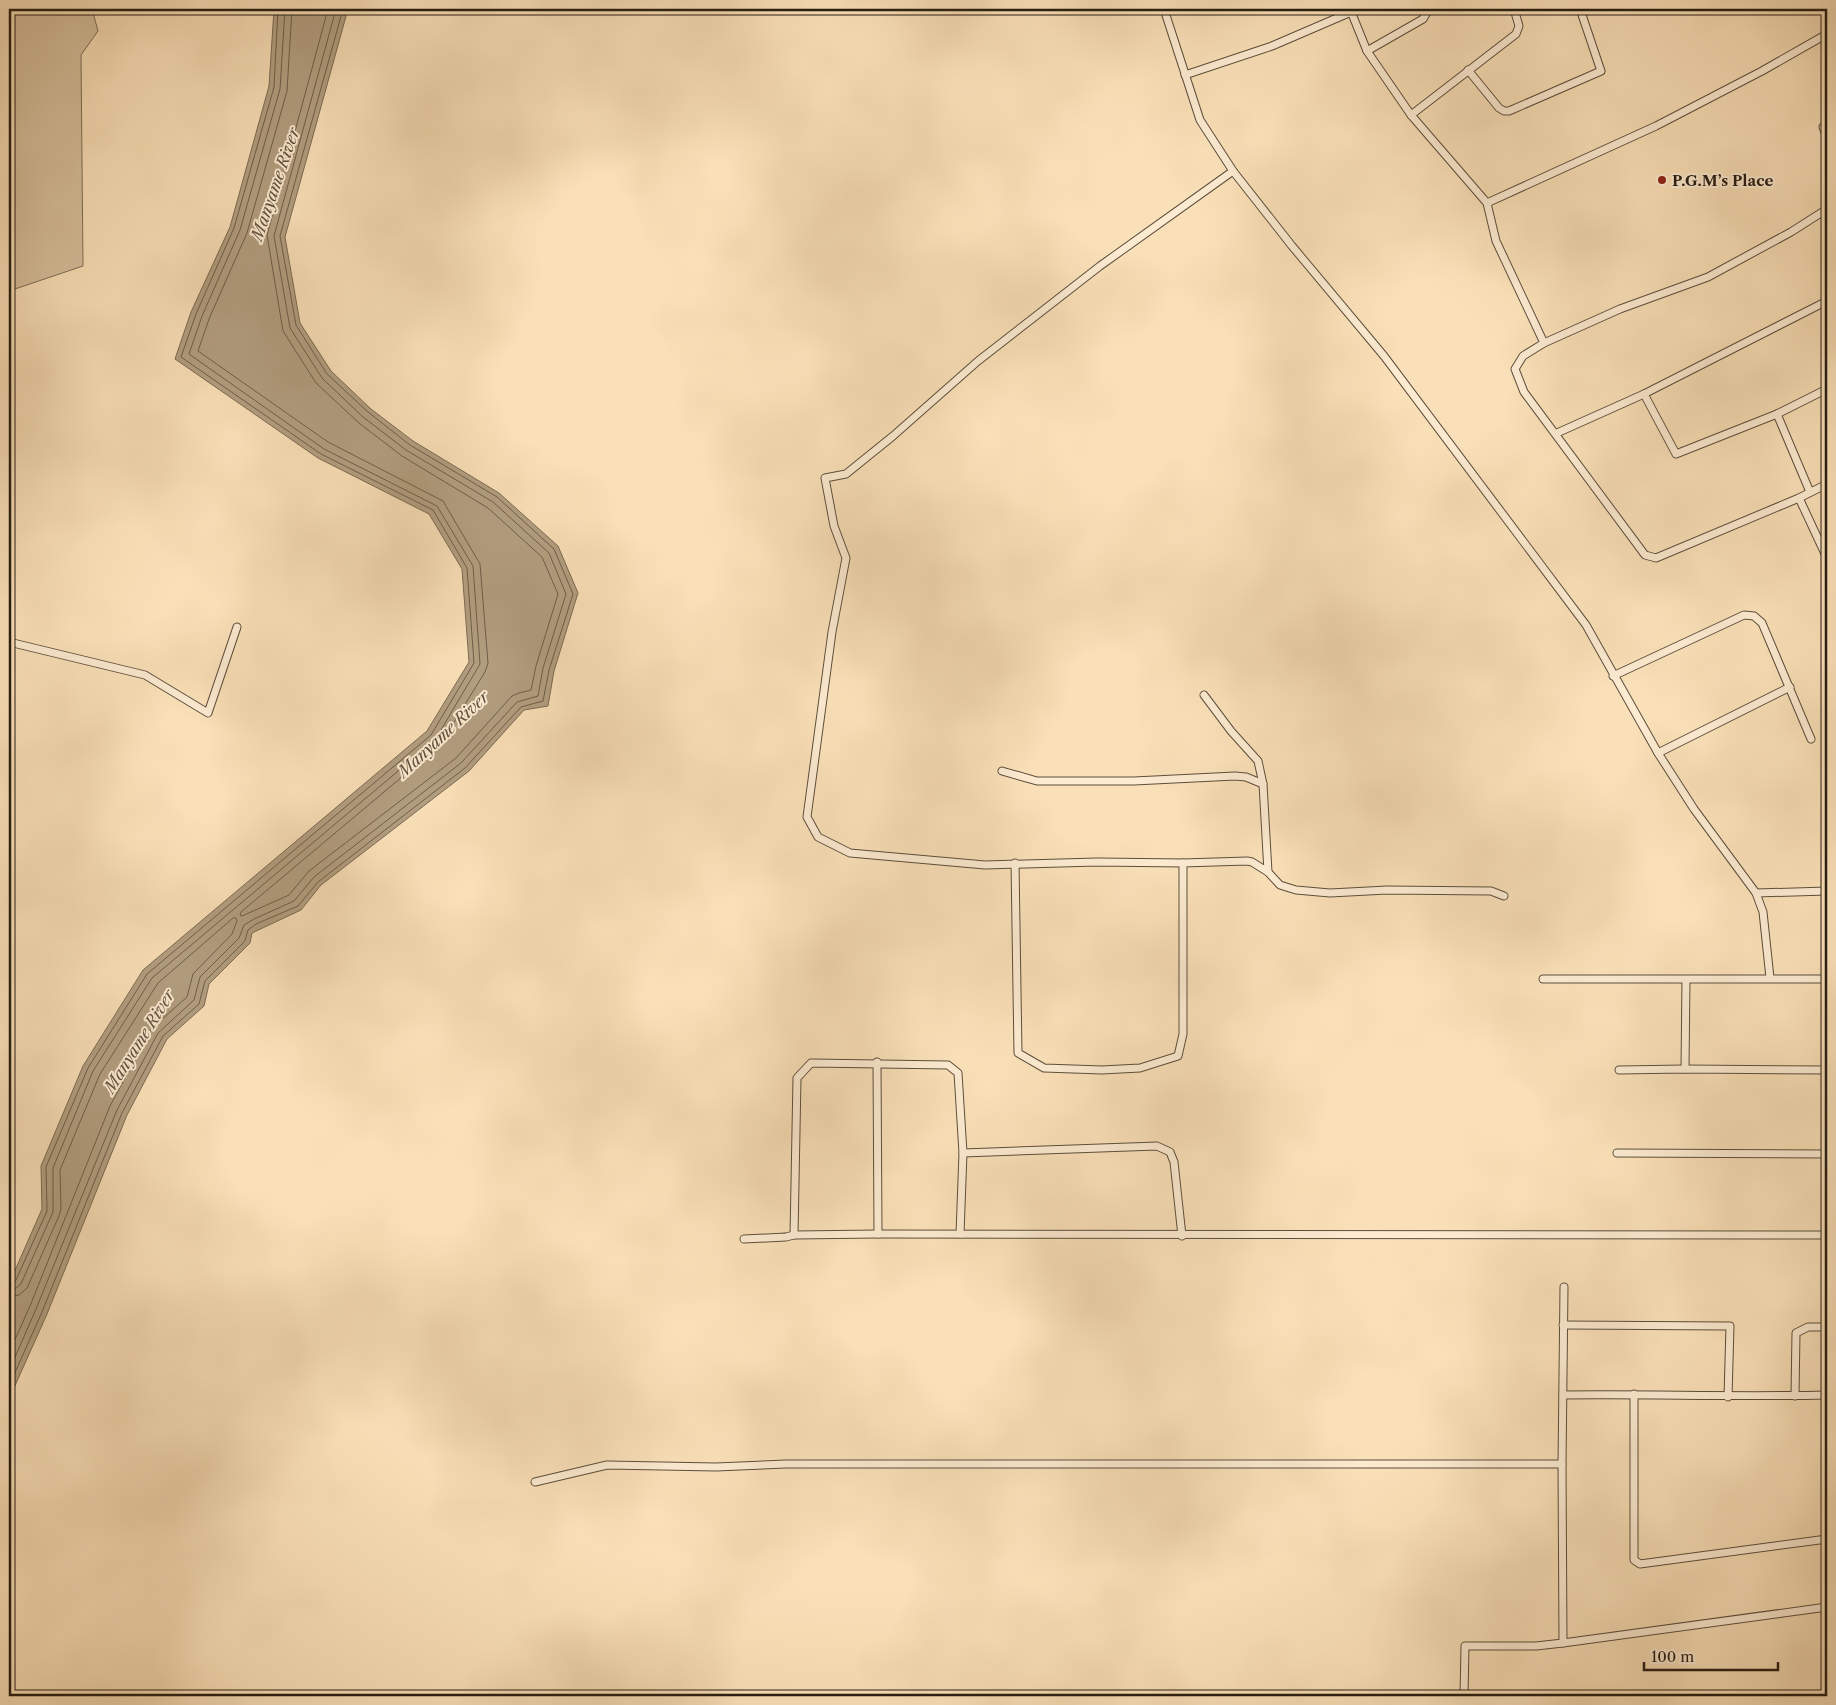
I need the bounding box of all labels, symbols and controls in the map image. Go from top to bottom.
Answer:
water label: Manyame River [246,124,304,245]
place label: P.G.M’s Place [1672,171,1774,190]
marker: P.G.M’s Place [1656,174,1668,186]
water label: Manyame River [392,685,494,783]
water label: Manyame River [98,984,180,1098]
scale bar [1644,1640,1777,1672]
text: 100 m [1651,1647,1694,1666]

